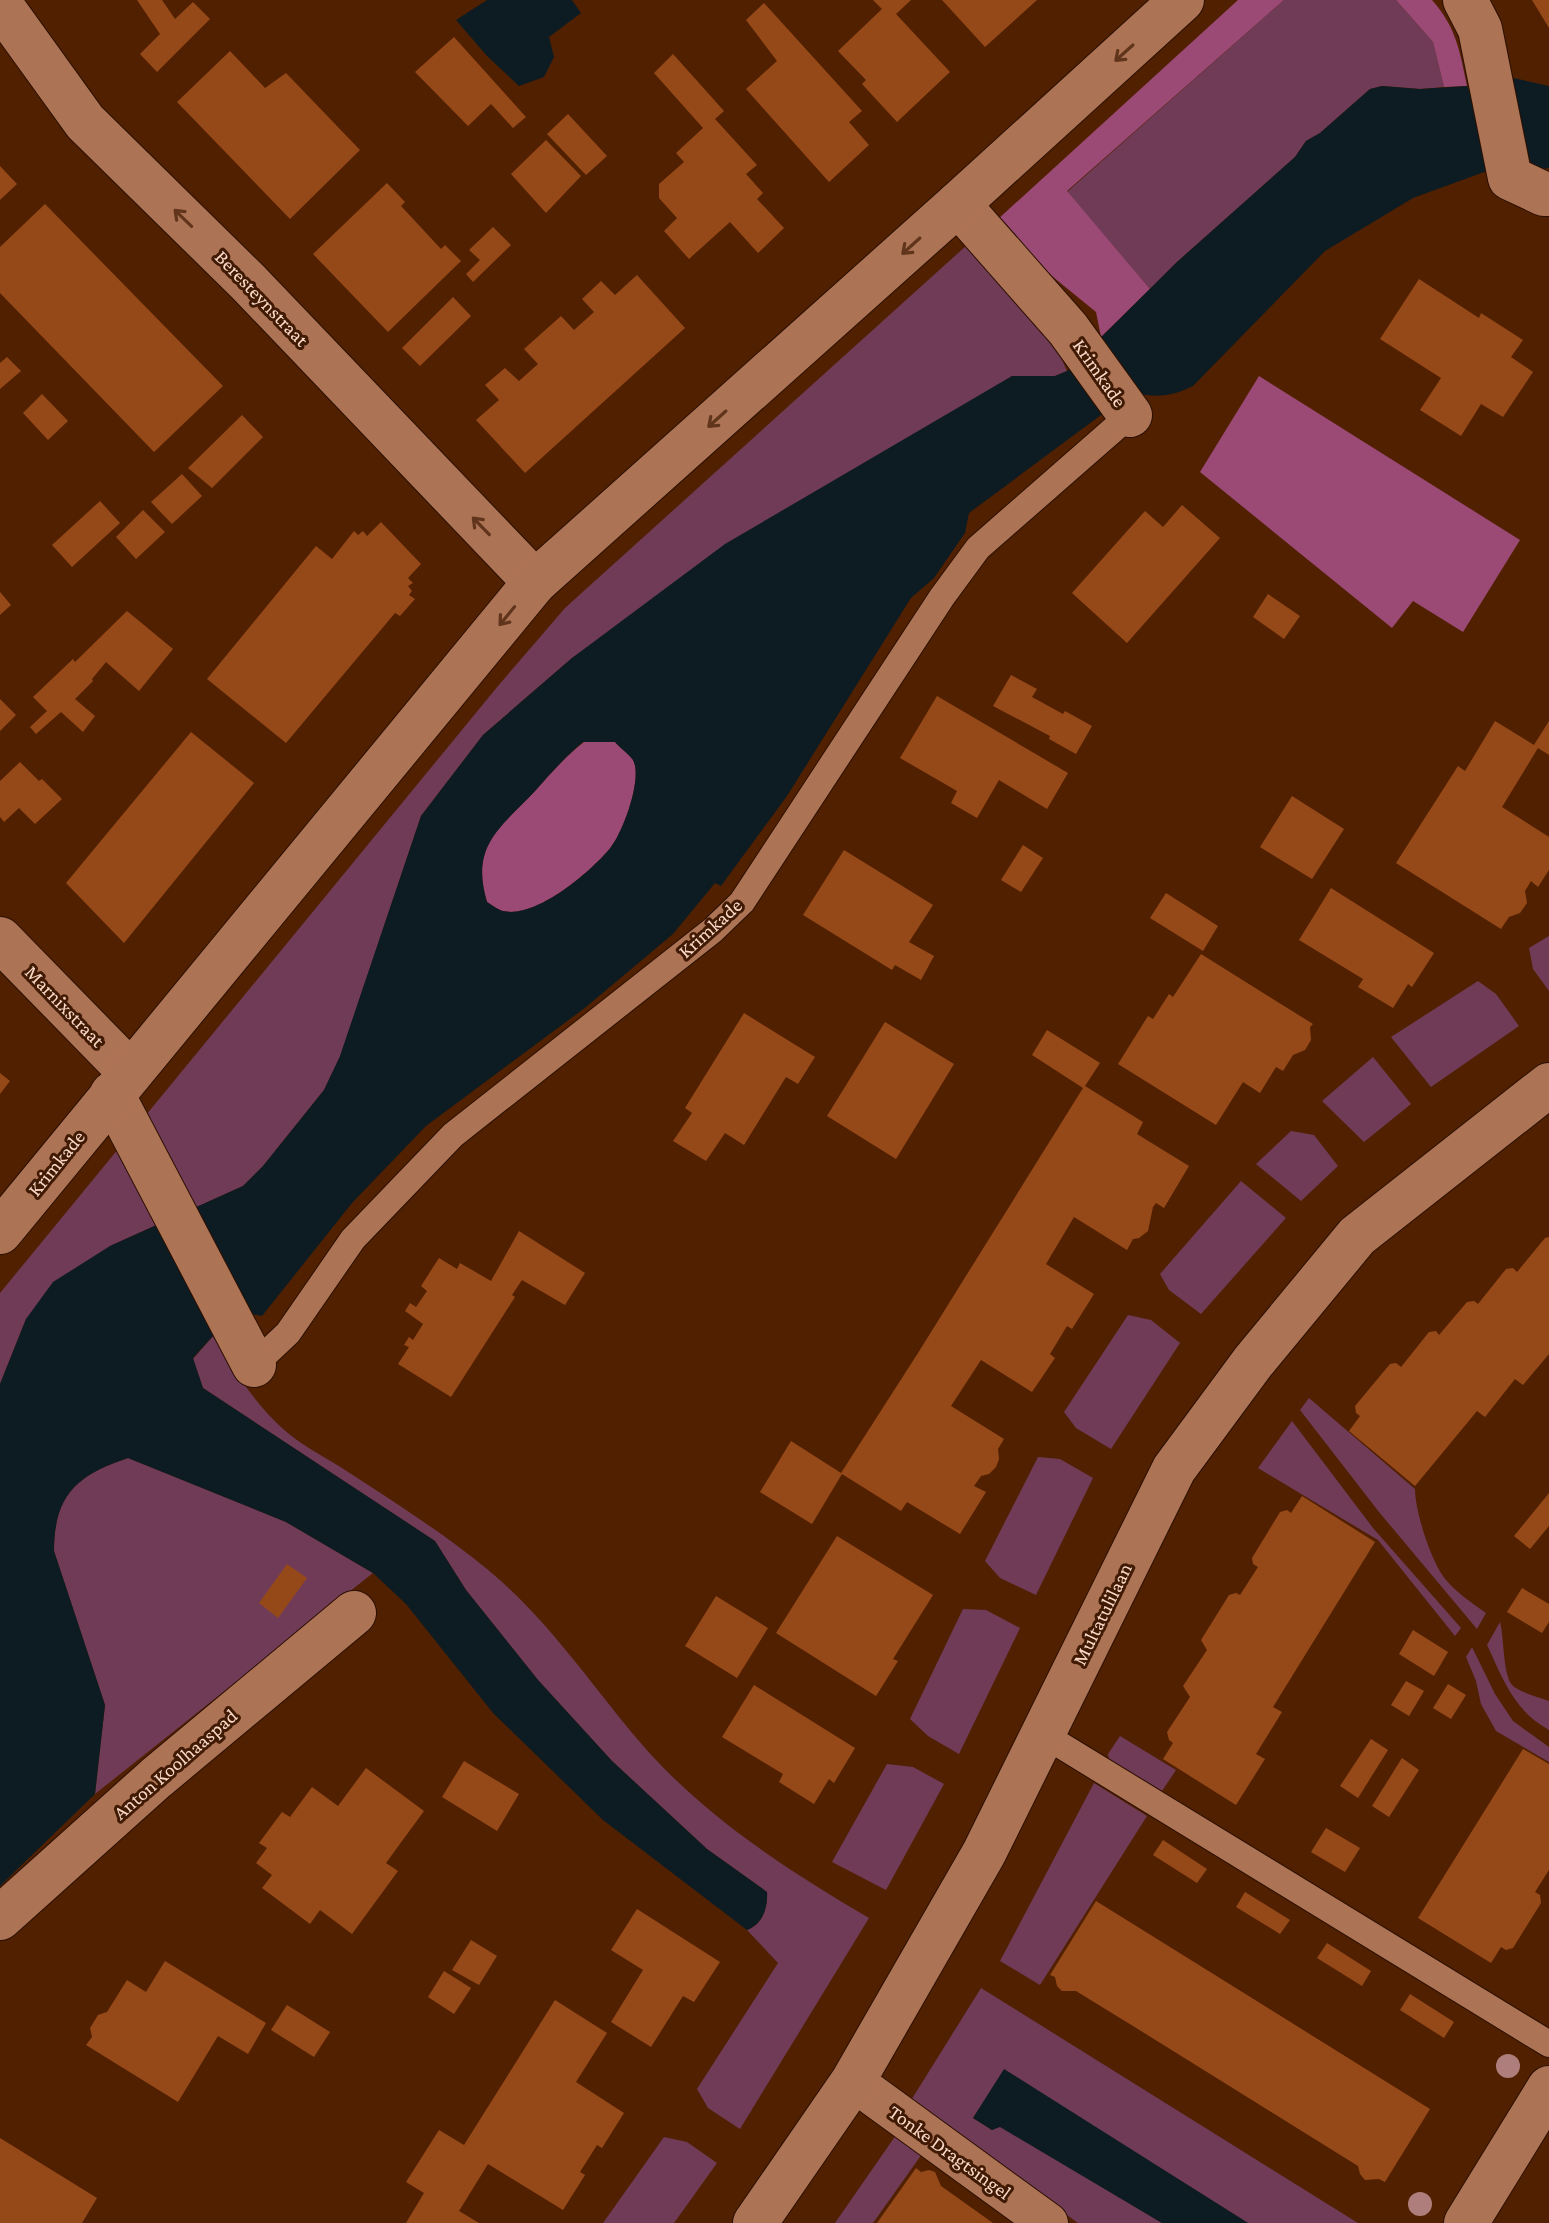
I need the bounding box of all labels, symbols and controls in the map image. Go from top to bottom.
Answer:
one-way arrow [1115,43,1135,61]
one-way arrow [173,209,193,228]
one-way arrow [901,236,922,255]
street label: Beresteynstraat [210,246,313,351]
street label: Krimkade [1069,335,1131,411]
one-way arrow [707,410,727,429]
one-way arrow [472,517,491,536]
one-way arrow [498,605,516,626]
street label: Krimkade [674,894,746,962]
street label: Marnixstraat [21,961,109,1052]
street label: Krimkade [23,1126,89,1200]
street label: Multatulilaan [1068,1559,1136,1668]
street label: Anton Koolhaaspad [109,1704,242,1824]
street label: Tonke Dragtsingel [884,2100,1015,2204]

